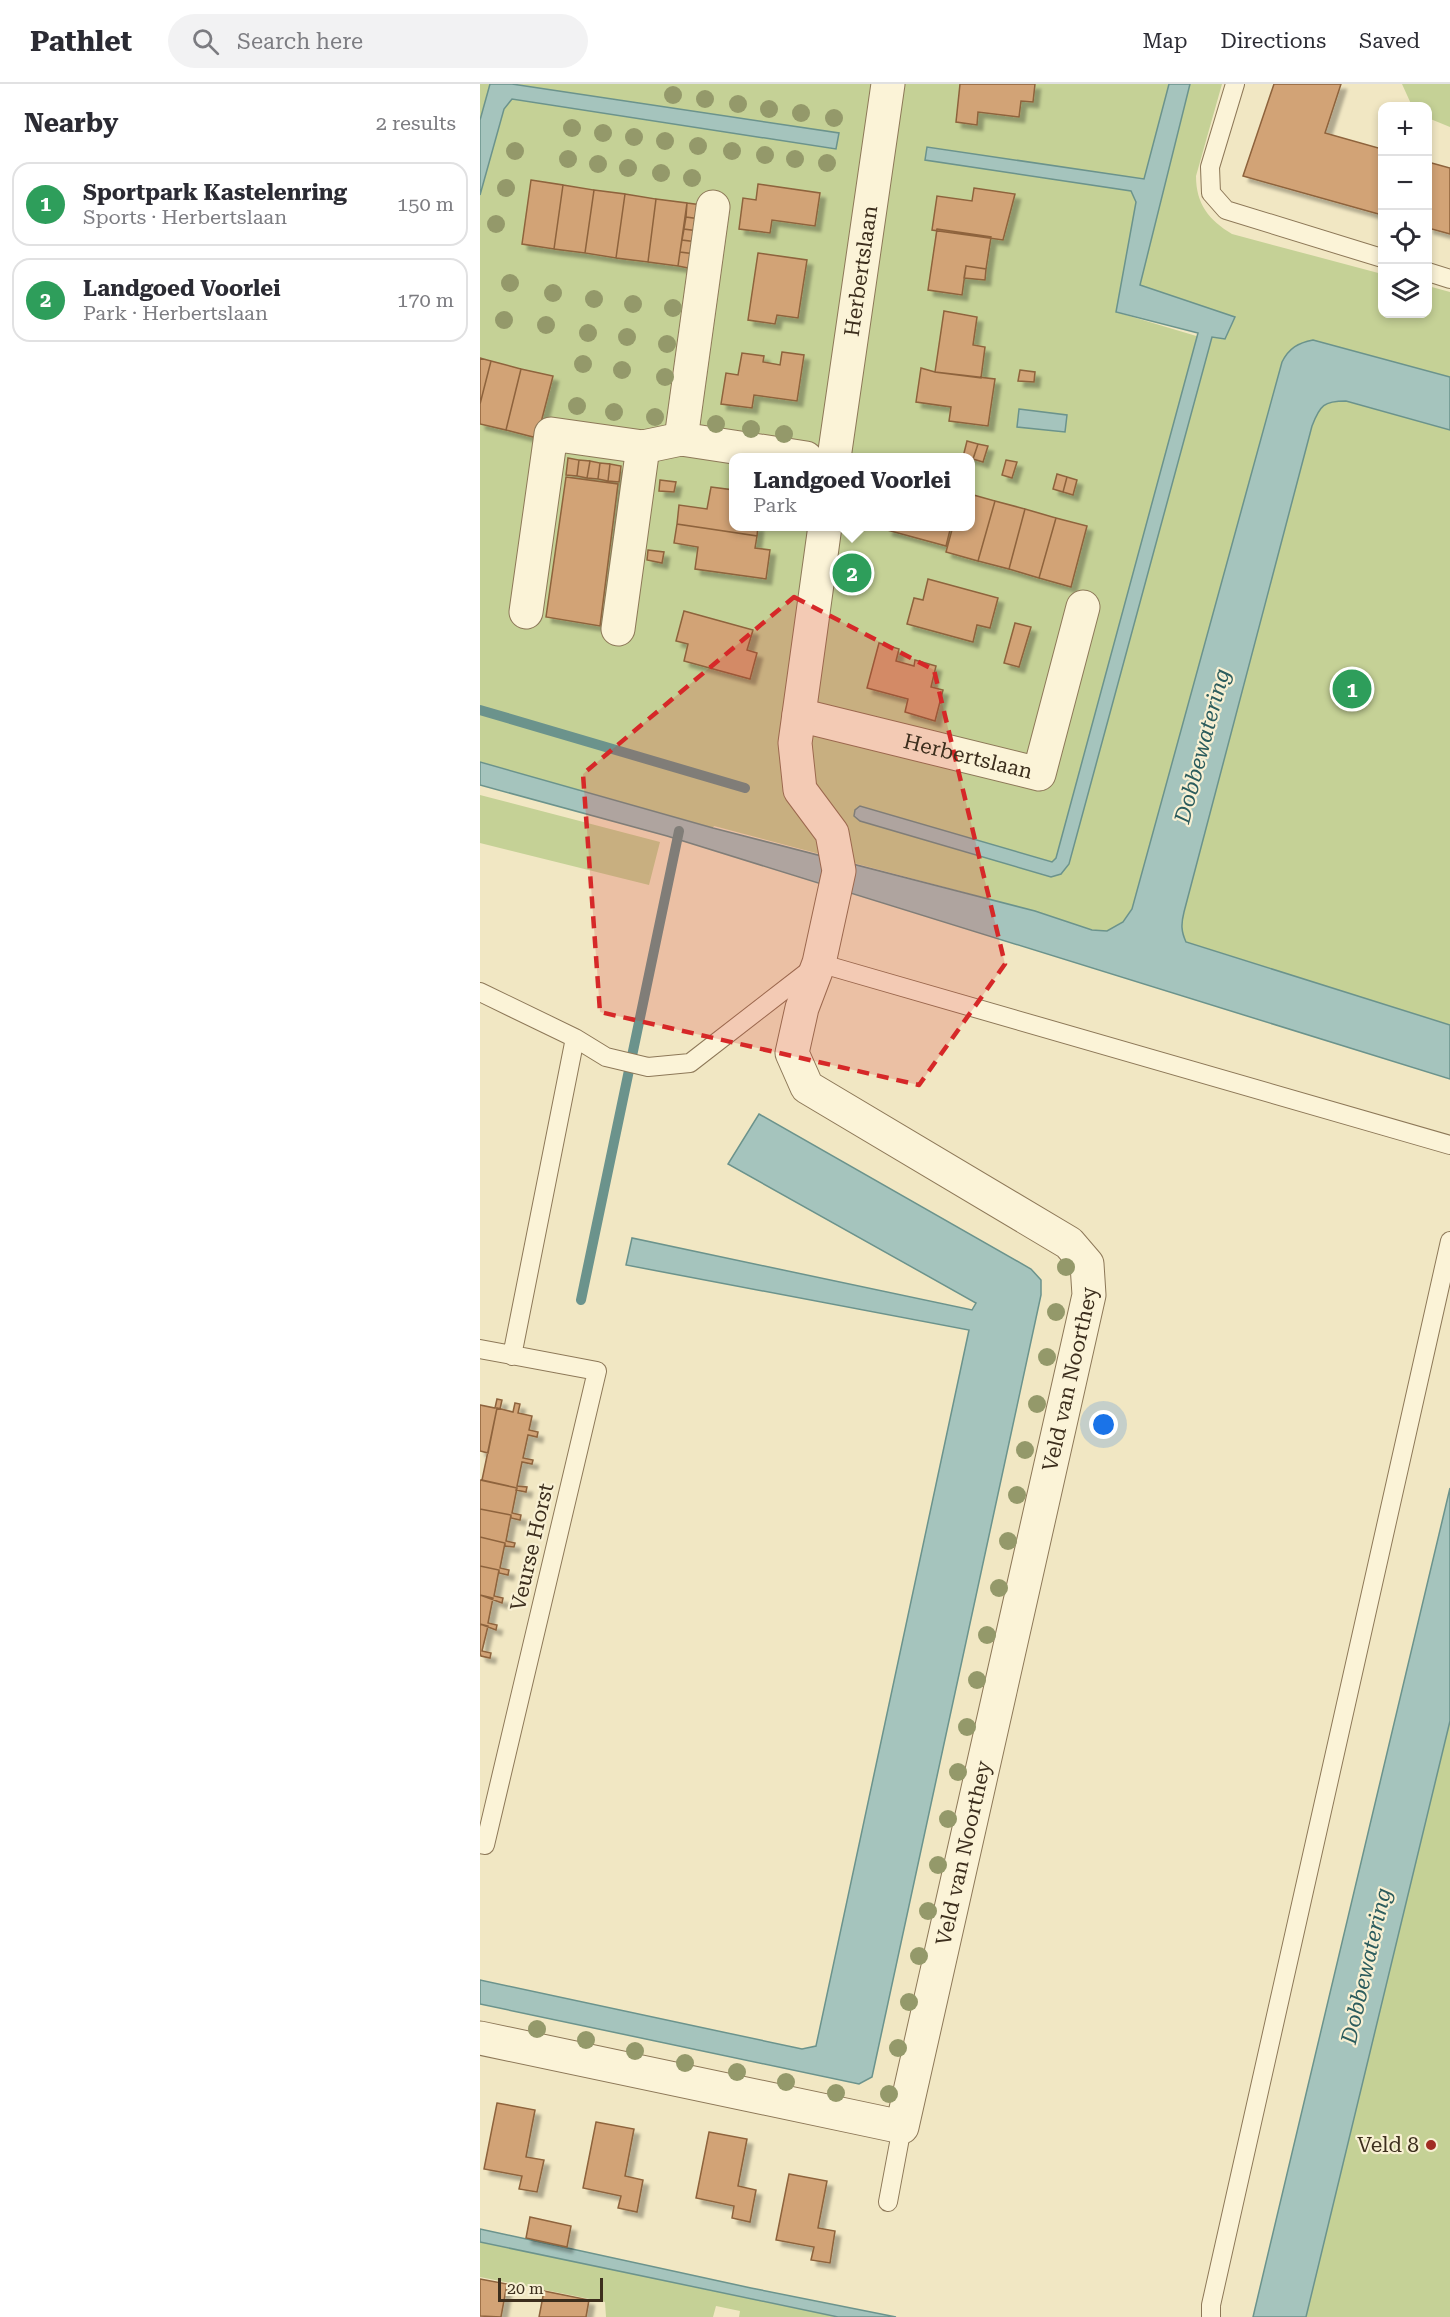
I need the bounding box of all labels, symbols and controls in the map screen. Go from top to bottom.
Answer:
search box [168,14,588,68]
text: Pathlet [30,25,132,58]
icon: search [189,25,222,58]
text: Search here [237,29,363,54]
text: Map [1143,29,1187,53]
text: Directions [1220,29,1326,53]
text: Saved [1359,29,1420,53]
map controls [1378,102,1432,318]
button: + [1378,102,1432,156]
text: Nearby [24,108,118,138]
text: 2 results [376,111,456,135]
button: − [1378,156,1432,210]
text: Sportpark Kastelenring [83,180,347,205]
text: 1 [40,192,51,216]
text: 150 m [397,192,454,216]
street label: Herbertslaan [840,203,882,338]
text: Sports · Herbertslaan [83,205,287,229]
button: locate [1378,210,1432,264]
button: layers [1378,264,1432,318]
text: Landgoed Voorlei [83,276,281,301]
text: 2 [40,288,51,312]
text: 170 m [397,288,454,312]
text: Park · Herbertslaan [83,301,268,325]
popup [729,453,975,531]
text: Landgoed Voorlei [753,468,951,493]
text: Park [753,493,797,517]
pin: 2 [832,550,872,596]
water label: Dobbewatering [1169,666,1235,827]
pin: 1 [1332,666,1372,712]
street label: Herbertslaan [901,729,1035,784]
street label: Veld van Noorthey [1038,1285,1101,1474]
your location [1089,1410,1118,1439]
street label: Veurse Horst [506,1481,558,1613]
street label: Veld van Noorthey [931,1758,996,1948]
water label: Dobbewatering [1336,1886,1396,2047]
place label: Veld 8 [1357,2133,1419,2157]
marker: Veld 8 [1424,2138,1438,2152]
scale bar [498,2275,603,2302]
text: 20 m [507,2279,544,2298]

